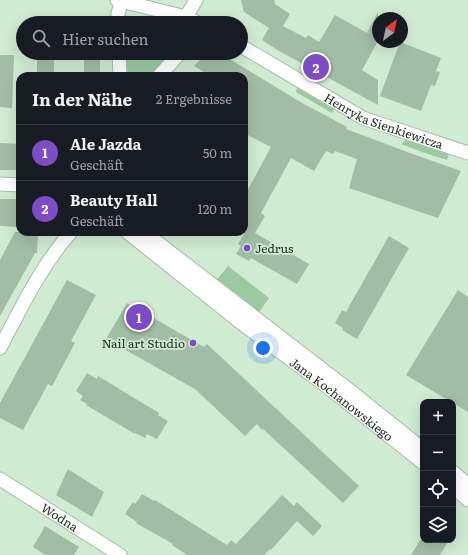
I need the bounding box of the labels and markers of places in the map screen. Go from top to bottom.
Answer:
pin: 2 [303,52,329,82]
place label: Jedrus [255,239,294,257]
marker: Jedrus [242,243,252,253]
pin: 1 [126,302,152,332]
place label: Nail art Studio [102,334,185,352]
marker: Nail art Studio [188,338,198,348]

